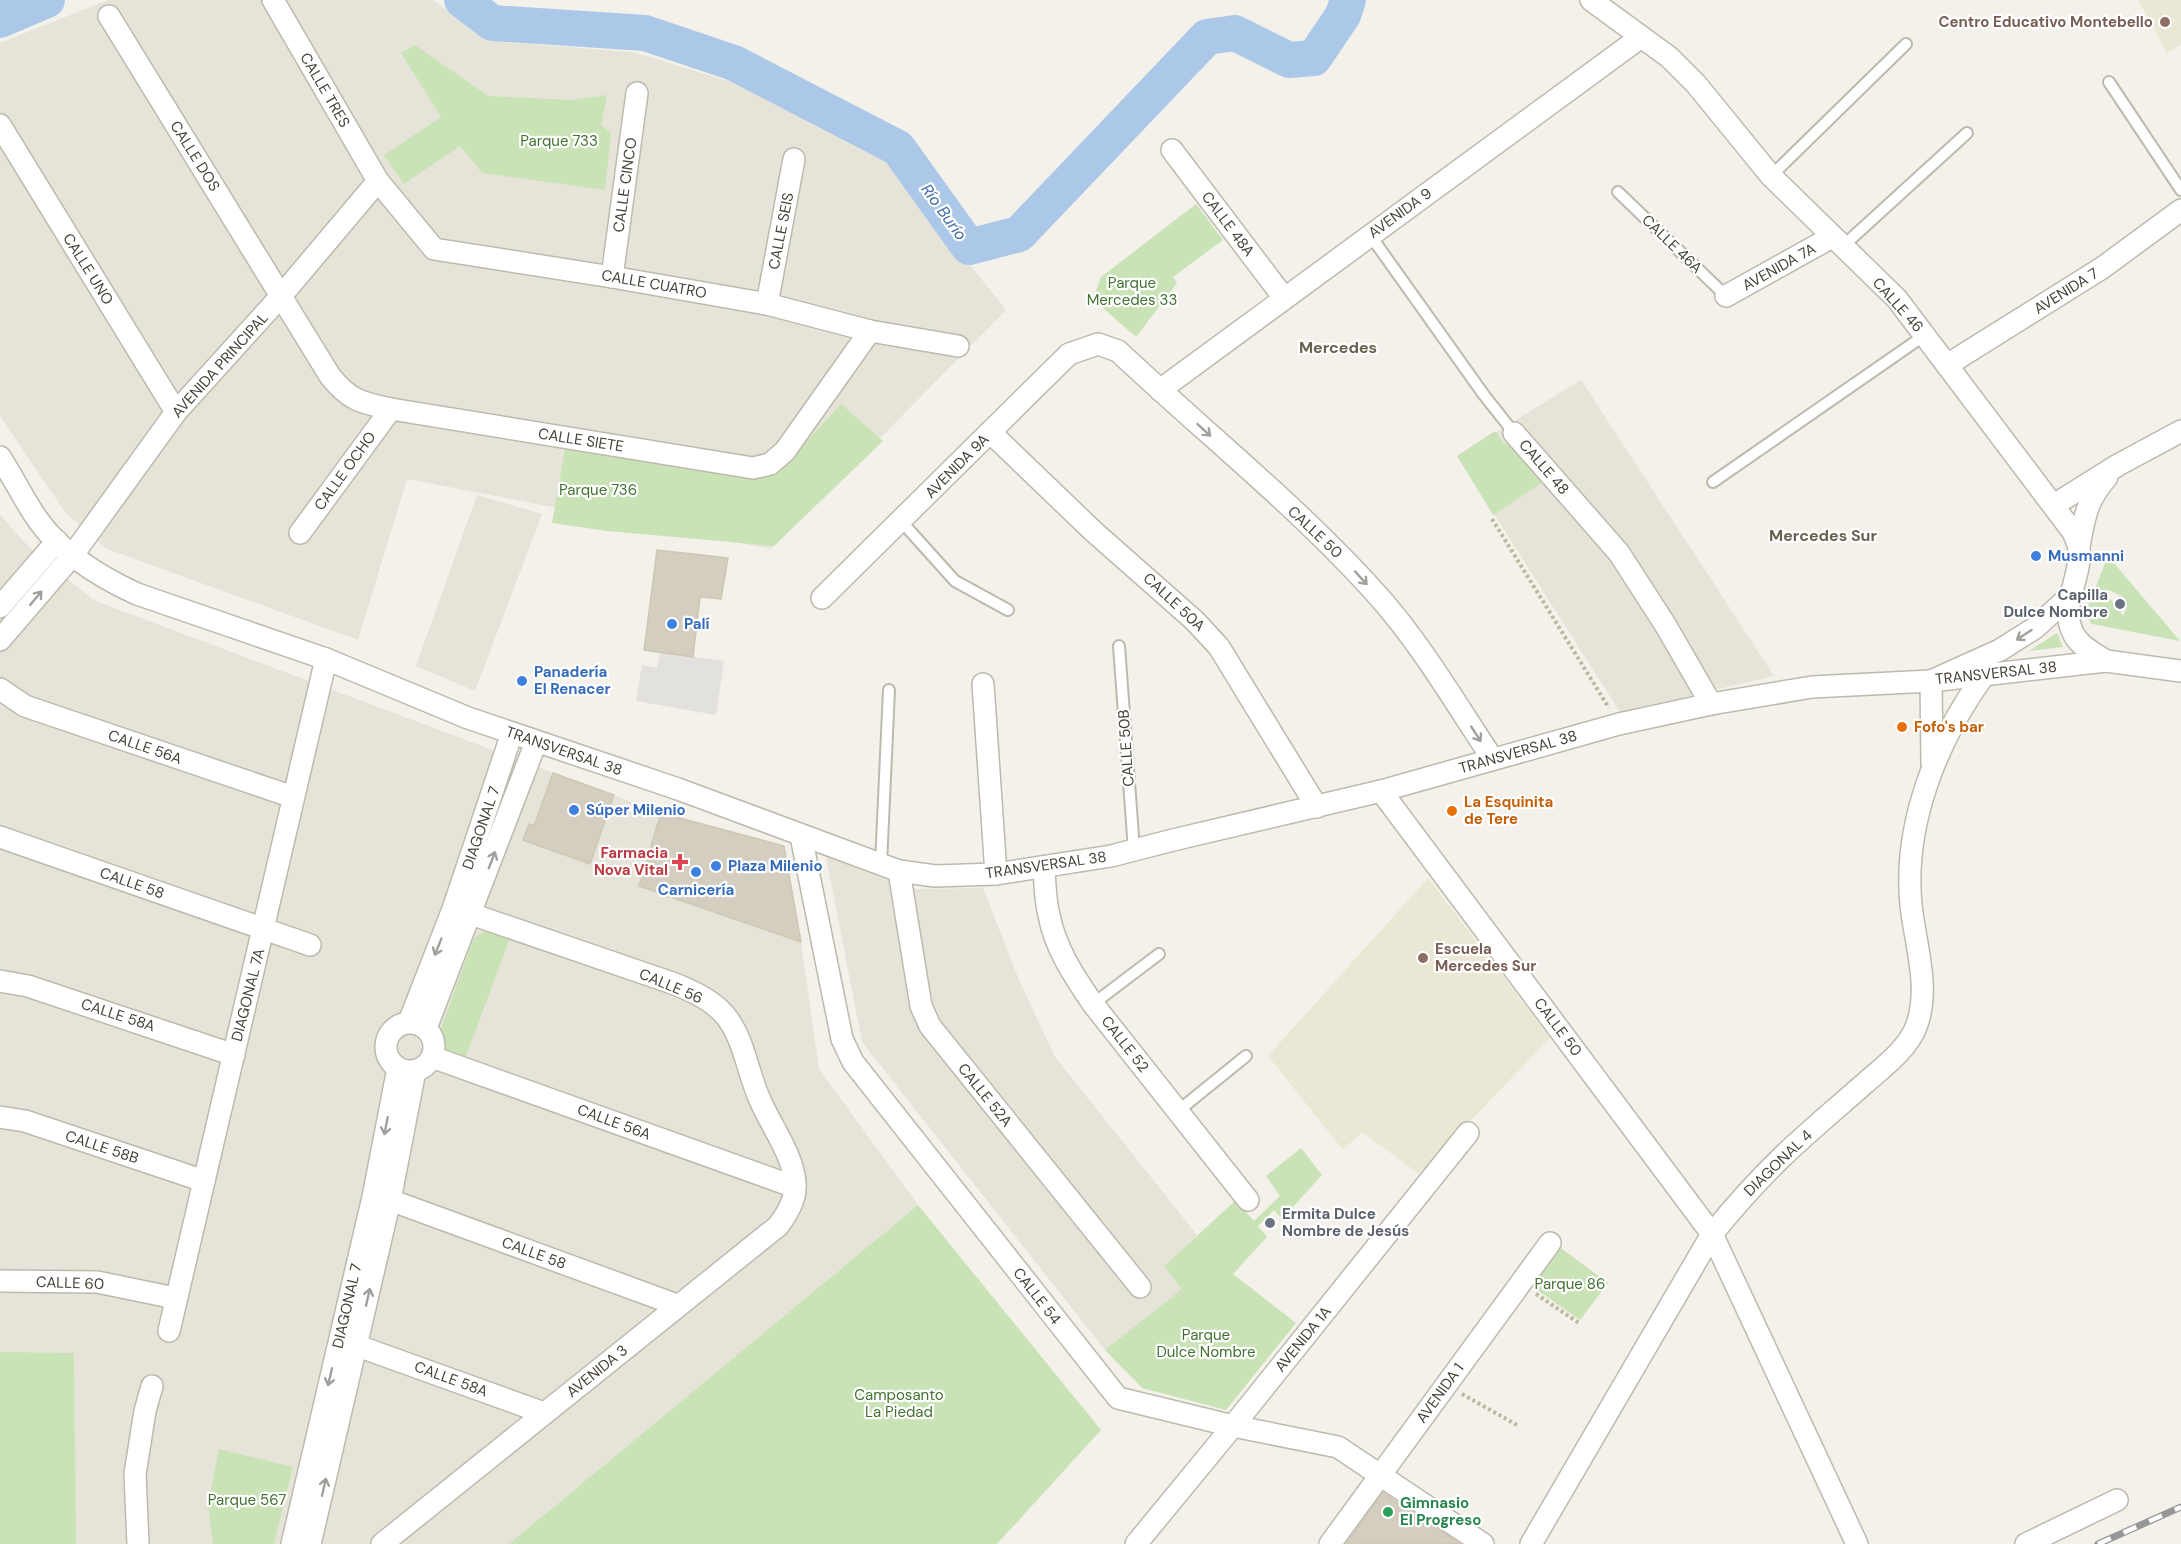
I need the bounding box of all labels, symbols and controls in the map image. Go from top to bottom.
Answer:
place label: Centro Educativo Montebello [1938,12,2153,32]
marker: Centro Educativo Montebello [2158,15,2172,29]
street label: CALLE TRES [296,49,355,131]
street label: CALLE DOS [165,117,225,195]
park label: Parque 733 [520,131,598,151]
street label: CALLE CINCO [608,136,642,234]
water label: Río Burío [916,180,972,244]
street label: AVENIDA 9 [1364,183,1436,243]
street label: CALLE 48A [1197,187,1259,261]
street label: CALLE SEIS [764,190,798,271]
street label: CALLE 46A [1637,210,1707,278]
street label: CALLE UNO [58,230,118,308]
street label: AVENIDA 7A [1739,239,1819,295]
street label: AVENIDA 7 [2030,263,2102,319]
street label: CALLE CUATRO [600,265,708,303]
park label: Parque Mercedes 33 [1087,273,1177,310]
street label: CALLE 46 [1868,273,1928,337]
street label: AVENIDA PRINCIPAL [167,308,273,422]
district label: Mercedes [1299,337,1377,358]
street label: CALLE SIETE [537,423,625,457]
one-way arrow [1196,423,1211,437]
street label: CALLE OCHO [310,428,380,514]
street label: AVENIDA 9A [921,430,993,502]
street label: CALLE 48 [1514,435,1574,499]
park label: Parque 736 [559,480,637,500]
street label: CALLE 50 [1283,501,1347,563]
district label: Mercedes Sur [1769,525,1877,546]
place label: Musmanni [2048,546,2124,566]
marker: Musmanni [2029,549,2043,563]
street label: CALLE 50A [1139,568,1209,636]
one-way arrow [1354,570,1368,585]
place label: Capilla Dulce Nombre [2003,585,2108,622]
one-way arrow [29,591,43,606]
marker: Capilla Dulce Nombre [2113,597,2127,611]
place label: Palí [684,614,710,634]
marker: Palí [665,617,679,631]
one-way arrow [2016,629,2033,641]
street label: TRANSVERSAL 38 [1934,657,2058,689]
place label: Panadería El Renacer [534,662,611,699]
marker: Panadería El Renacer [515,674,529,688]
street label: CALLE 50B [1113,709,1139,787]
place label: Fofo's bar [1914,717,1984,737]
marker: Fofo's bar [1895,720,1909,734]
street label: TRANSVERSAL 38 [503,722,625,780]
street label: CALLE 56A [105,725,185,769]
street label: TRANSVERSAL 38 [1457,726,1579,778]
one-way arrow [1470,726,1483,743]
street label: DIAGONAL 7 [457,784,505,872]
place label: La Esquinita de Tere [1464,792,1553,829]
place label: Súper Milenio [586,800,686,820]
marker: Súper Milenio [567,803,581,817]
marker: La Esquinita de Tere [1445,804,1459,818]
place label: Farmacia Nova Vital [594,843,668,880]
street label: TRANSVERSAL 38 [984,847,1108,883]
one-way arrow [487,851,498,869]
marker: Farmacia Nova Vital [673,855,687,869]
place label: Plaza Milenio [728,856,823,876]
marker: Plaza Milenio [709,859,723,873]
street label: CALLE 58 [97,863,167,903]
marker: Carnicería [689,865,703,879]
place label: Carnicería [658,880,734,900]
one-way arrow [432,938,443,956]
place label: Escuela Mercedes Sur [1435,939,1536,976]
street label: DIAGONAL 7A [227,946,269,1044]
marker: Escuela Mercedes Sur [1416,951,1430,965]
street label: CALLE 56 [636,964,706,1008]
street label: CALLE 58A [79,994,158,1036]
street label: CALLE 50 [1530,994,1586,1060]
street label: CALLE 52 [1097,1012,1153,1076]
street label: CALLE 52A [953,1059,1017,1131]
street label: CALLE 56A [575,1099,653,1145]
one-way arrow [380,1115,391,1135]
street label: DIAGONAL 4 [1740,1125,1816,1201]
street label: CALLE 58B [63,1126,141,1168]
place label: Ermita Dulce Nombre de Jesús [1282,1204,1409,1241]
marker: Ermita Dulce Nombre de Jesús [1263,1216,1277,1230]
street label: CALLE 58 [499,1232,569,1274]
street label: DIAGONAL 7 [328,1262,366,1350]
street label: CALLE 54 [1008,1263,1066,1329]
street label: CALLE 60 [35,1272,105,1294]
park label: Parque 86 [1535,1274,1605,1294]
one-way arrow [363,1288,374,1307]
street label: AVENIDA 1A [1270,1302,1336,1376]
park label: Parque Dulce Nombre [1156,1325,1256,1362]
street label: AVENIDA 3 [562,1340,632,1402]
street label: CALLE 58A [412,1357,490,1401]
street label: AVENIDA 1 [1412,1359,1468,1427]
one-way arrow [324,1367,335,1387]
park label: Camposanto La Piedad [854,1385,944,1422]
one-way arrow [318,1478,330,1497]
park label: Parque 567 [208,1490,286,1510]
place label: Gimnasio El Progreso [1400,1493,1481,1530]
marker: Gimnasio El Progreso [1381,1505,1395,1519]

